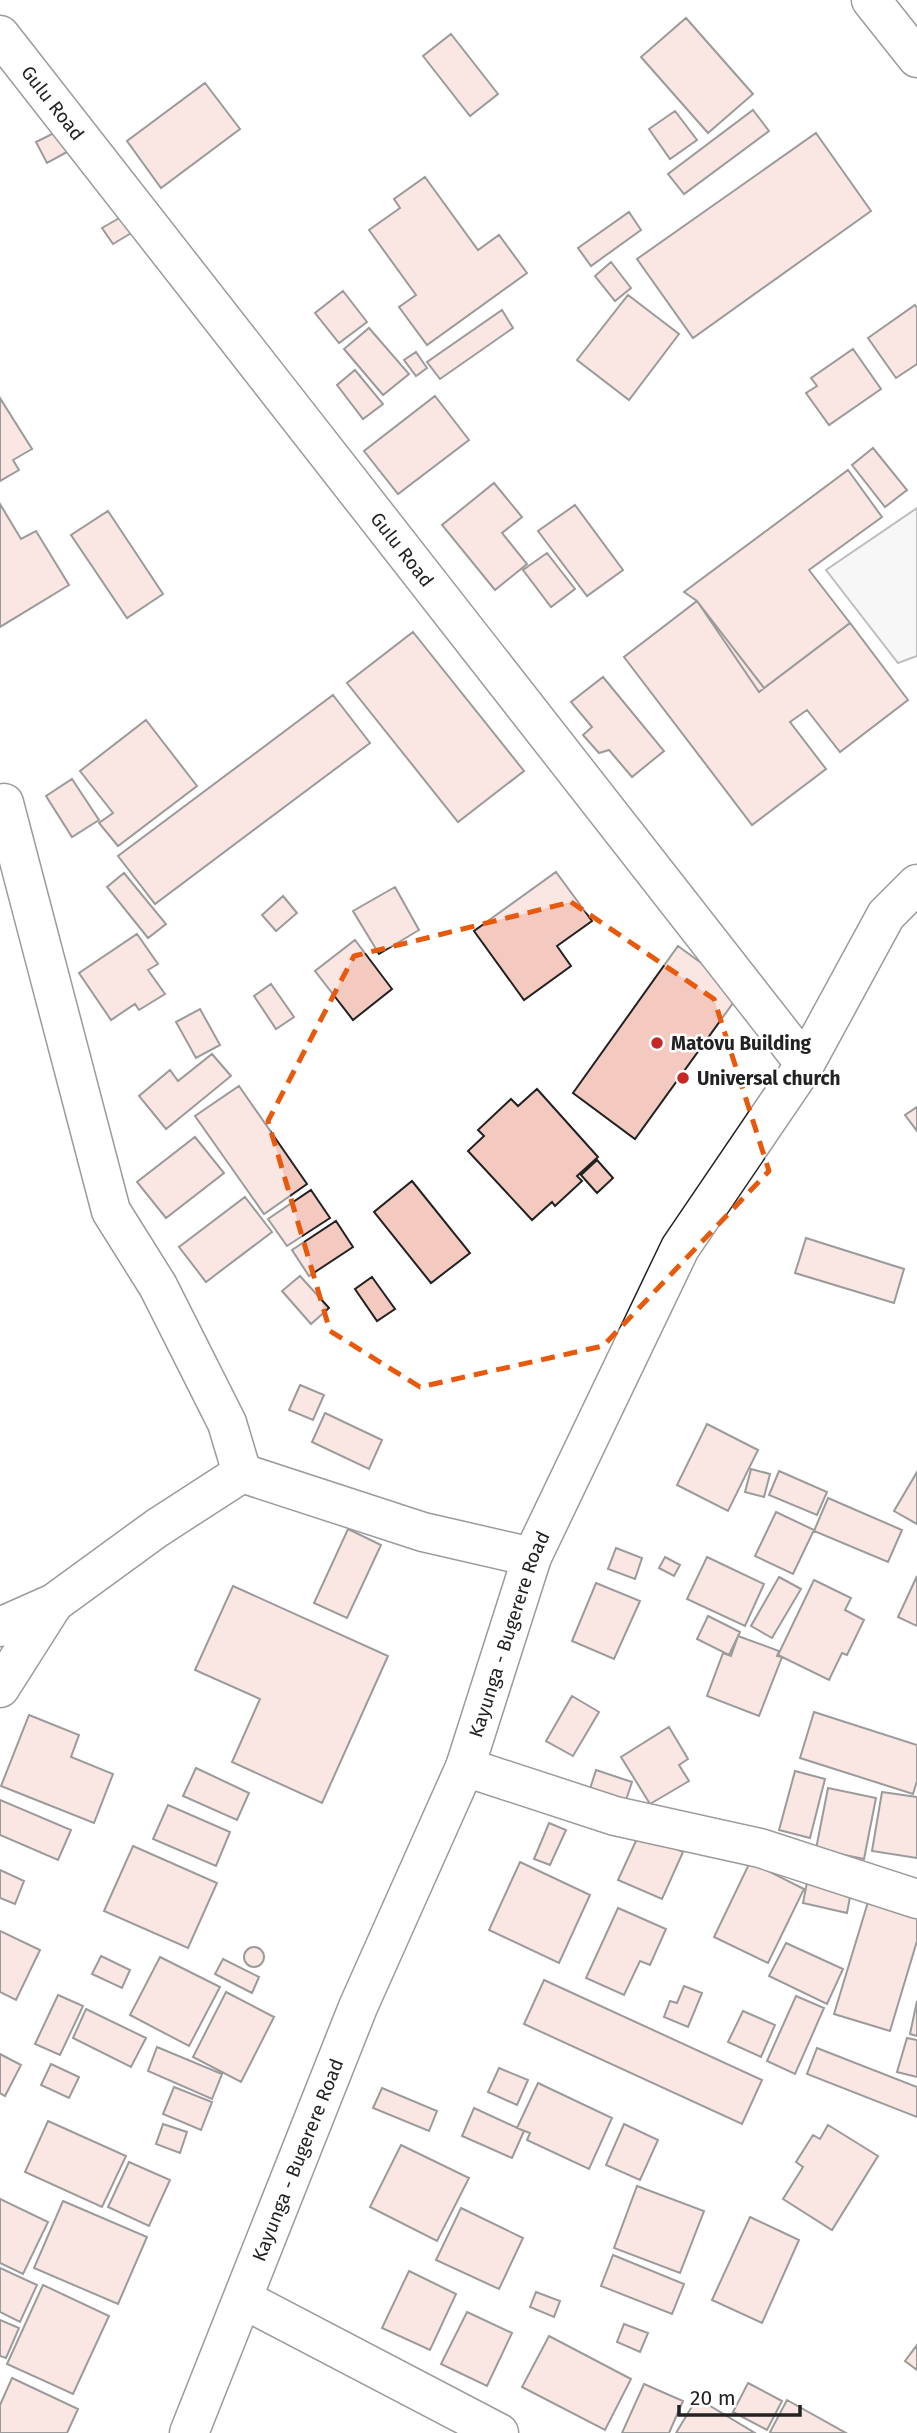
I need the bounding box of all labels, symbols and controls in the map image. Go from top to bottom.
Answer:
street label: Gulu Road [17,61,89,145]
street label: Gulu Road [366,507,439,591]
place label: Matovu Building [671,1032,812,1055]
marker: Matovu Building [649,1035,665,1051]
place label: Universal church [697,1067,841,1090]
marker: Universal church [675,1070,691,1086]
street label: Kayunga - Bugerere Road [464,1527,554,1740]
street label: Kayunga - Bugerere Road [247,2055,348,2264]
scale bar [679,2374,800,2418]
text: 20 m [690,2385,736,2411]

